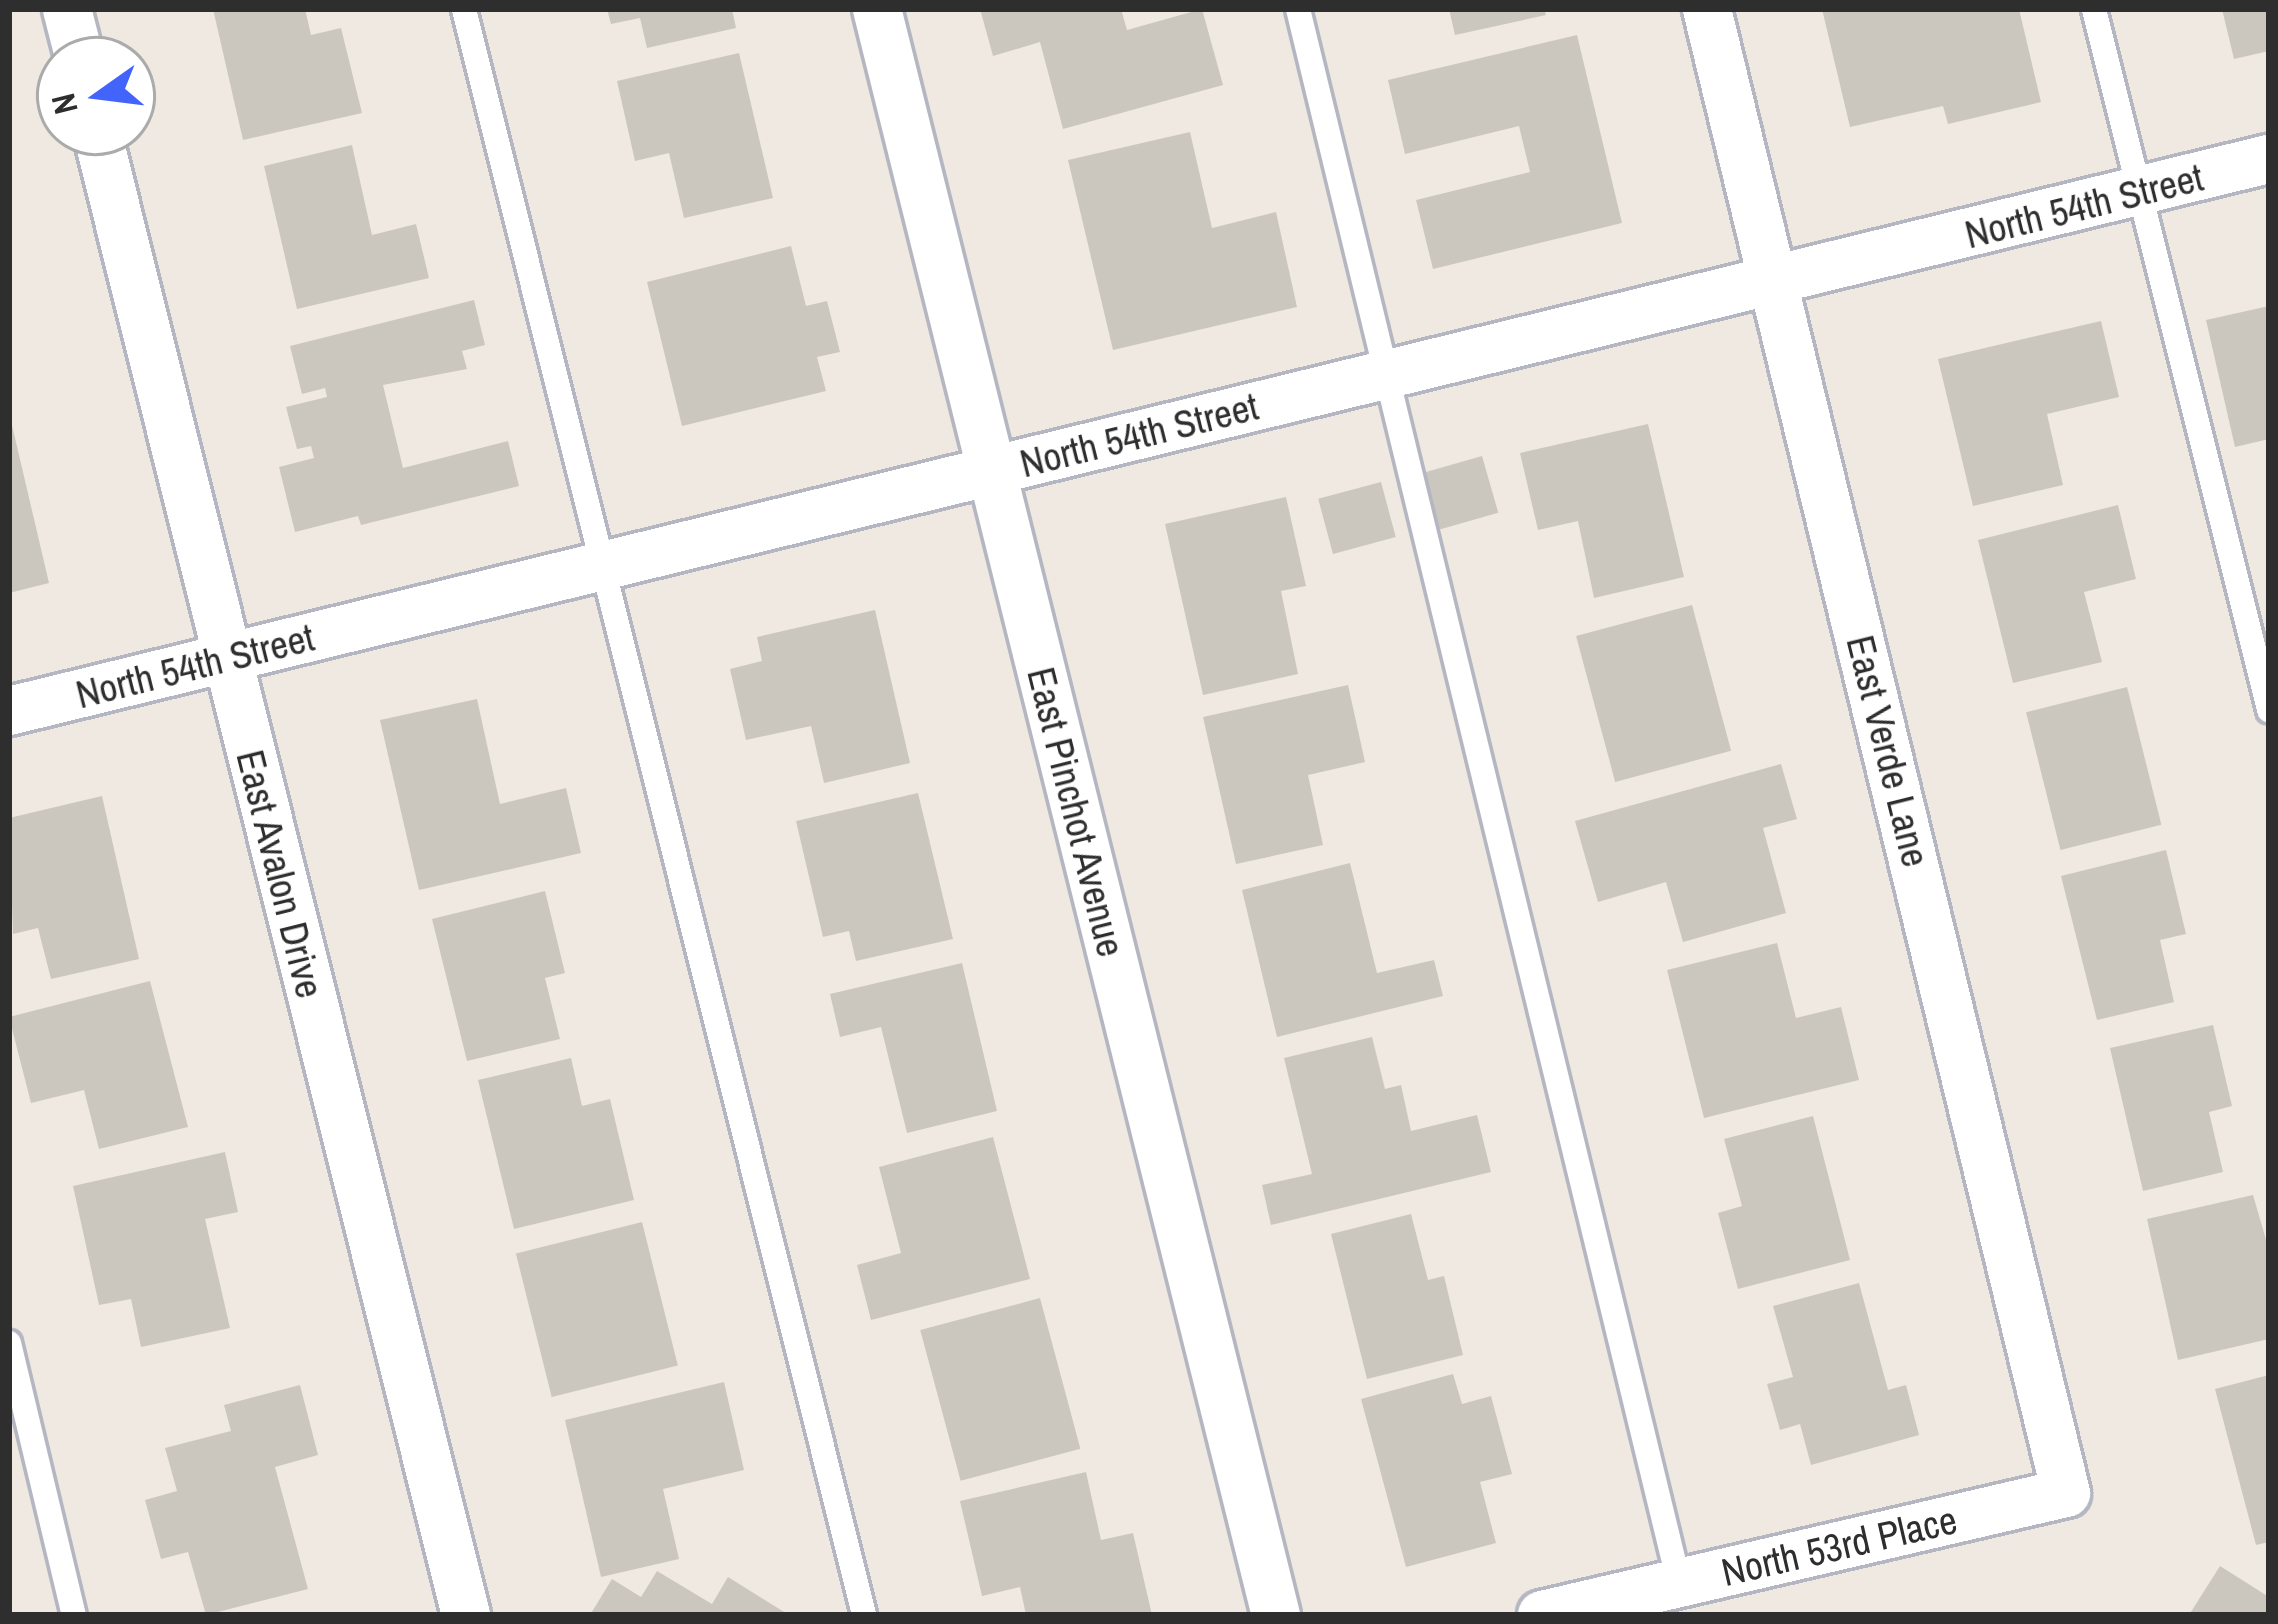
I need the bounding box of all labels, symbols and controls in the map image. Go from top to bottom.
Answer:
north arrow [36,36,156,156]
text: N [40,89,88,119]
street label: North 54th Street [1960,154,2208,258]
street label: North 54th Street [1015,383,1263,487]
street label: North 54th Street [71,614,319,718]
street label: East Verde Lane [1837,631,1939,871]
street label: East Pinchot Avenue [1017,662,1135,962]
street label: East Avalon Drive [226,744,334,1004]
street label: North 53rd Place [1717,1496,1961,1596]

